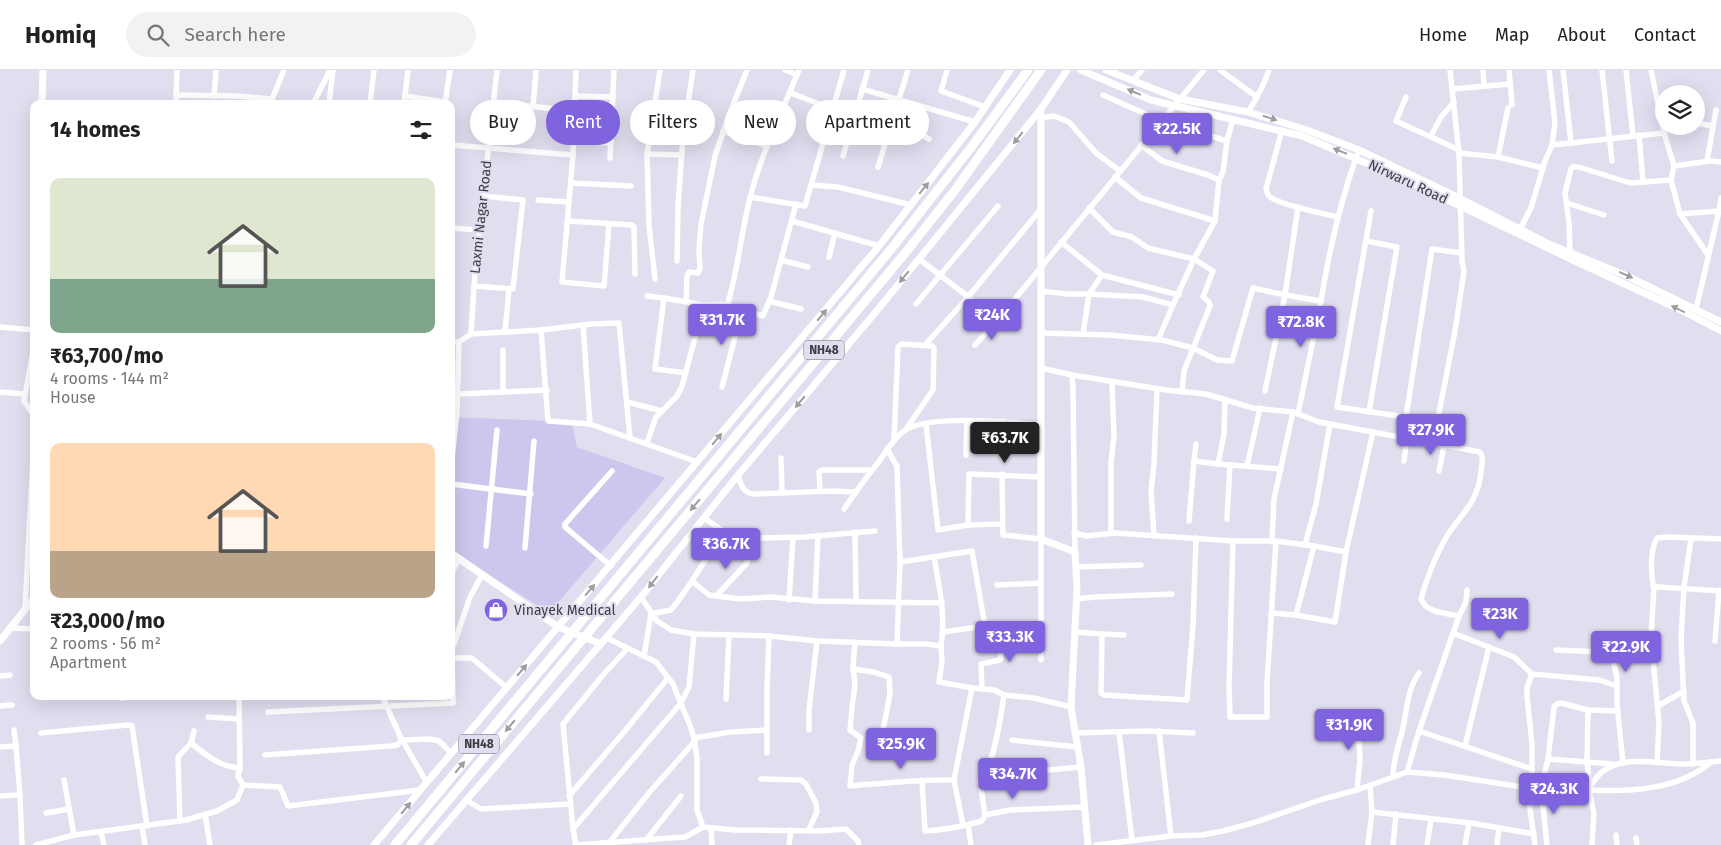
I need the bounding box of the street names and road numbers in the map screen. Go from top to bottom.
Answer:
street label: Nirwaru Road [1365,156,1451,208]
street label: Laxmi Nagar Road [467,159,495,275]
road number: NH48 [804,340,844,360]
road number: NH48 [459,734,499,754]

